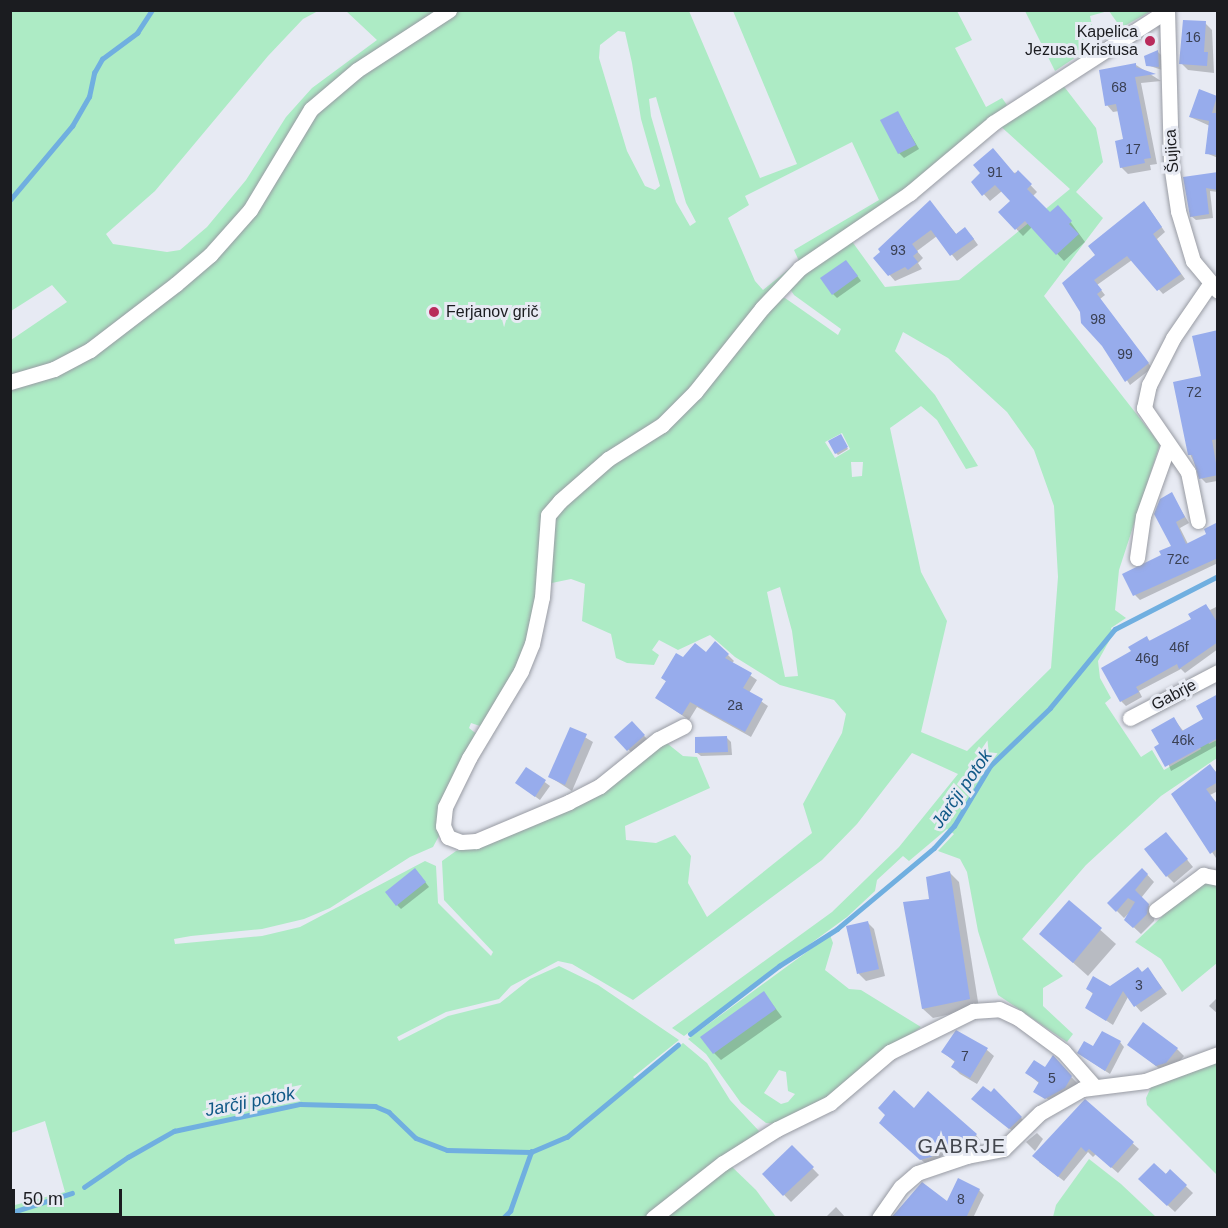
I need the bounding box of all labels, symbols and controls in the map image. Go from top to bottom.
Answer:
place label: Kapelica Jezusa Kristusa [1025,22,1138,60]
house number: 16 [1185,29,1201,45]
marker: Kapelica Jezusa Kristusa [1143,34,1157,48]
house number: 68 [1111,79,1127,95]
street label: Šujica [1161,129,1183,173]
house number: 17 [1125,141,1141,157]
house number: 91 [987,164,1003,180]
house number: 93 [890,242,906,258]
place label: Ferjanov grič [446,302,538,322]
marker: Ferjanov grič [427,305,441,319]
house number: 98 [1090,311,1106,327]
house number: 99 [1117,346,1133,362]
house number: 72 [1186,384,1202,400]
house number: 72c [1167,551,1189,567]
house number: 46f [1169,639,1189,655]
house number: 46g [1135,650,1159,666]
street label: Gabrje [1148,675,1200,715]
house number: 2a [727,697,743,713]
house number: 46k [1172,732,1194,748]
water label: Jarčji potok [927,746,997,832]
house number: 3 [1135,977,1143,993]
house number: 7 [961,1048,969,1064]
house number: 5 [1048,1070,1056,1086]
water label: Jarčji potok [203,1083,297,1121]
district label: GABRJE [917,1134,1007,1158]
scale bar [15,1177,124,1215]
text: 50 m [23,1189,63,1209]
house number: 8 [957,1191,965,1207]

